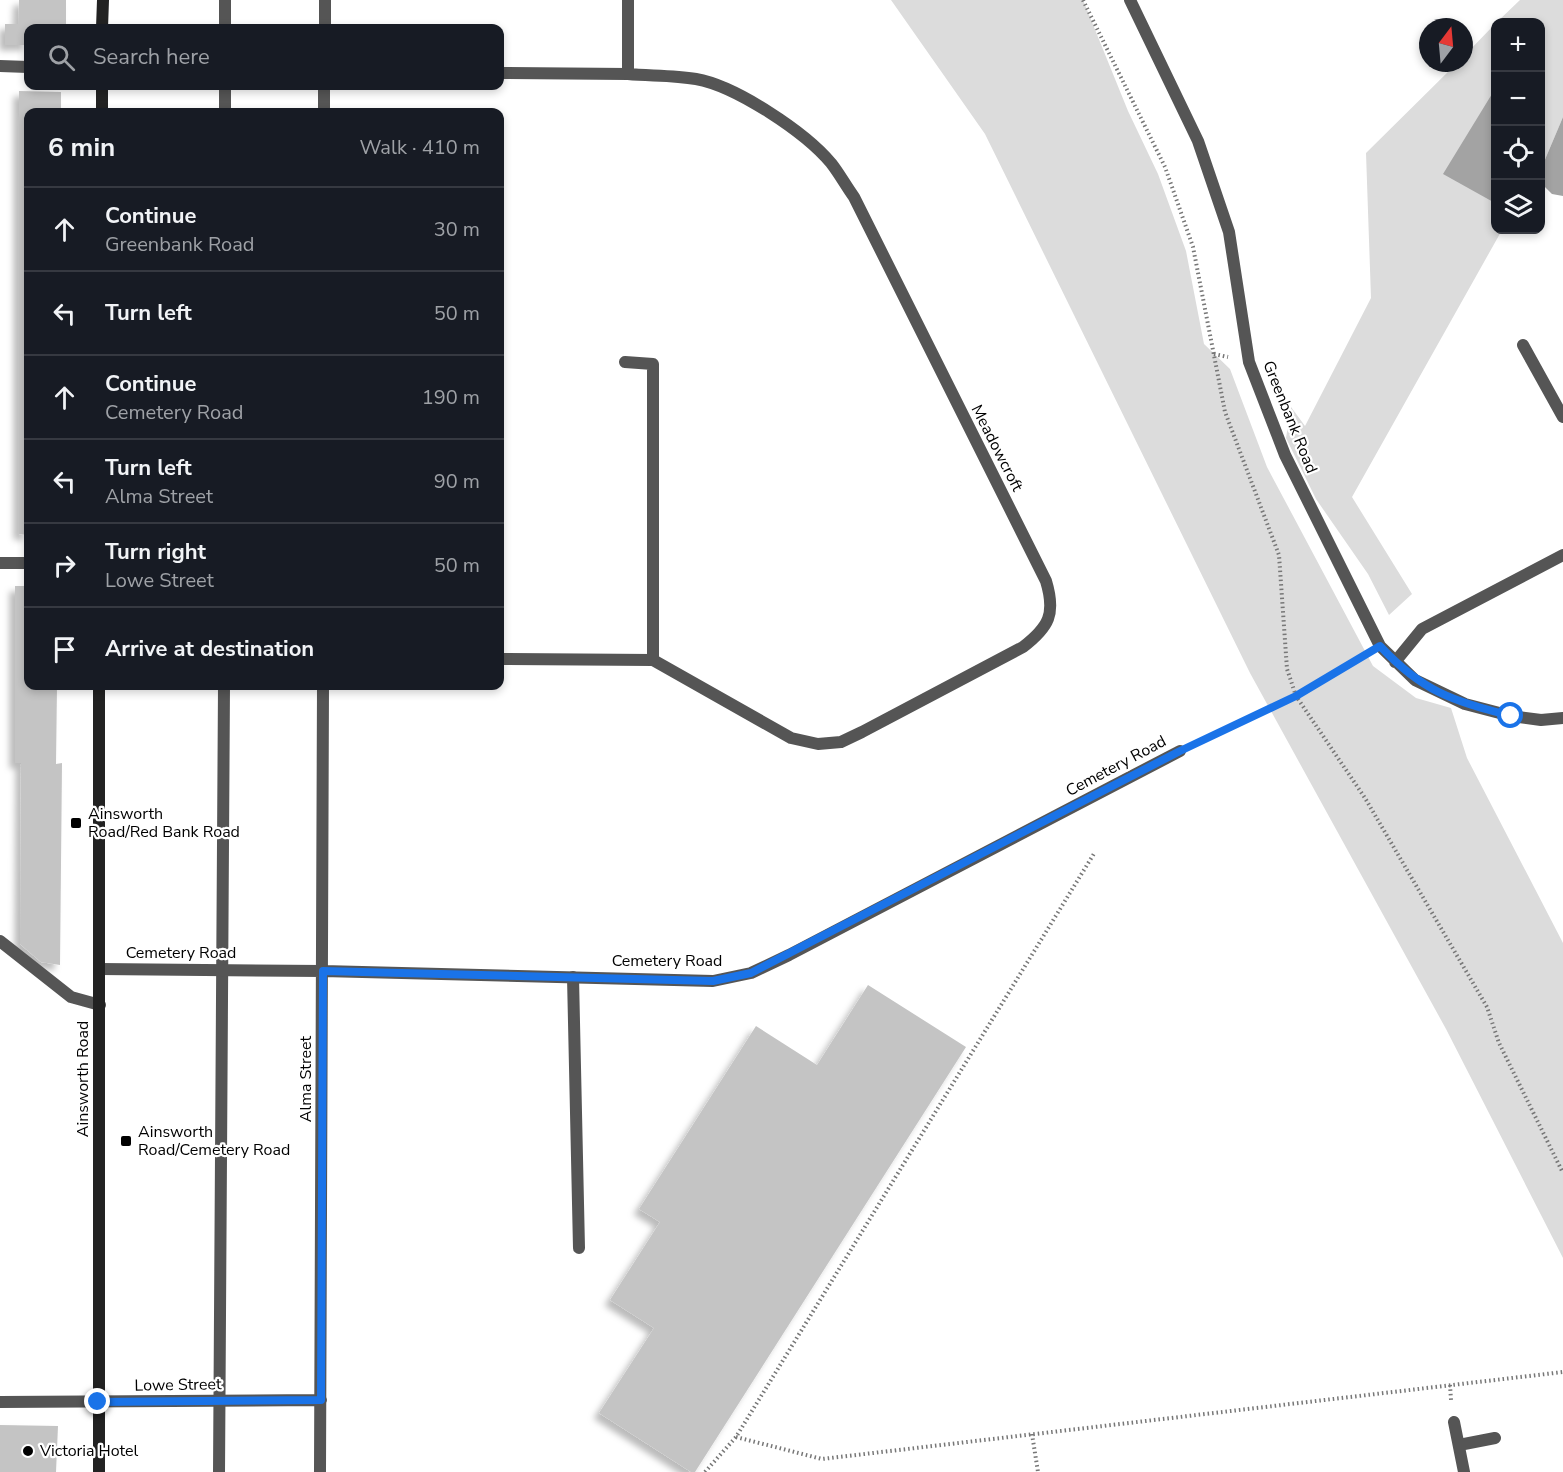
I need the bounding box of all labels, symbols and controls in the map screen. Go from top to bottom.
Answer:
north arrow [1419,18,1473,72]
map controls [1491,18,1545,234]
button: + [1491,18,1545,72]
search box [24,24,504,90]
icon: search [45,41,78,74]
text: Search here [93,42,210,72]
button: − [1491,72,1545,126]
button: locate [1491,126,1545,180]
text: 6 min [48,130,115,165]
text: Walk · 410 m [360,134,480,161]
button: layers [1491,180,1545,234]
text: Continue [105,201,196,231]
icon: ahead [48,213,81,246]
text: 30 m [434,216,480,243]
text: Greenbank Road [105,231,254,258]
icon: left [48,297,81,330]
text: Turn left [105,298,192,328]
text: 50 m [434,300,480,327]
street label: Greenbank Road [1257,357,1323,477]
text: Continue [105,369,196,399]
icon: ahead [48,381,81,414]
text: 190 m [422,384,480,411]
text: Cemetery Road [105,399,243,426]
street label: Meadowcroft [966,401,1028,495]
text: Turn left [105,453,192,483]
icon: left [48,465,81,498]
text: 90 m [434,468,480,495]
text: Alma Street [105,483,213,510]
text: Turn right [105,537,206,567]
icon: right [48,549,81,582]
text: 50 m [434,552,480,579]
text: Lowe Street [105,567,214,594]
icon: arrive [48,633,81,666]
text: Arrive at destination [105,634,314,664]
route start [1497,702,1523,728]
street label: Cemetery Road [1062,730,1170,802]
place label: Ainsworth Road/Red Bank Road [88,803,240,843]
marker: Ainsworth Road/Red Bank Road [69,816,83,830]
street label: Cemetery Road [126,942,236,964]
street label: Cemetery Road [612,950,722,972]
street label: Ainsworth Road [72,1021,94,1137]
street label: Alma Street [295,1035,317,1122]
place label: Ainsworth Road/Cemetery Road [138,1121,290,1161]
marker: Ainsworth Road/Cemetery Road [119,1134,133,1148]
street label: Lowe Street [134,1373,222,1397]
route end [84,1388,110,1414]
place label: Victoria Hotel [39,1440,139,1462]
marker: Victoria Hotel [21,1444,35,1458]

